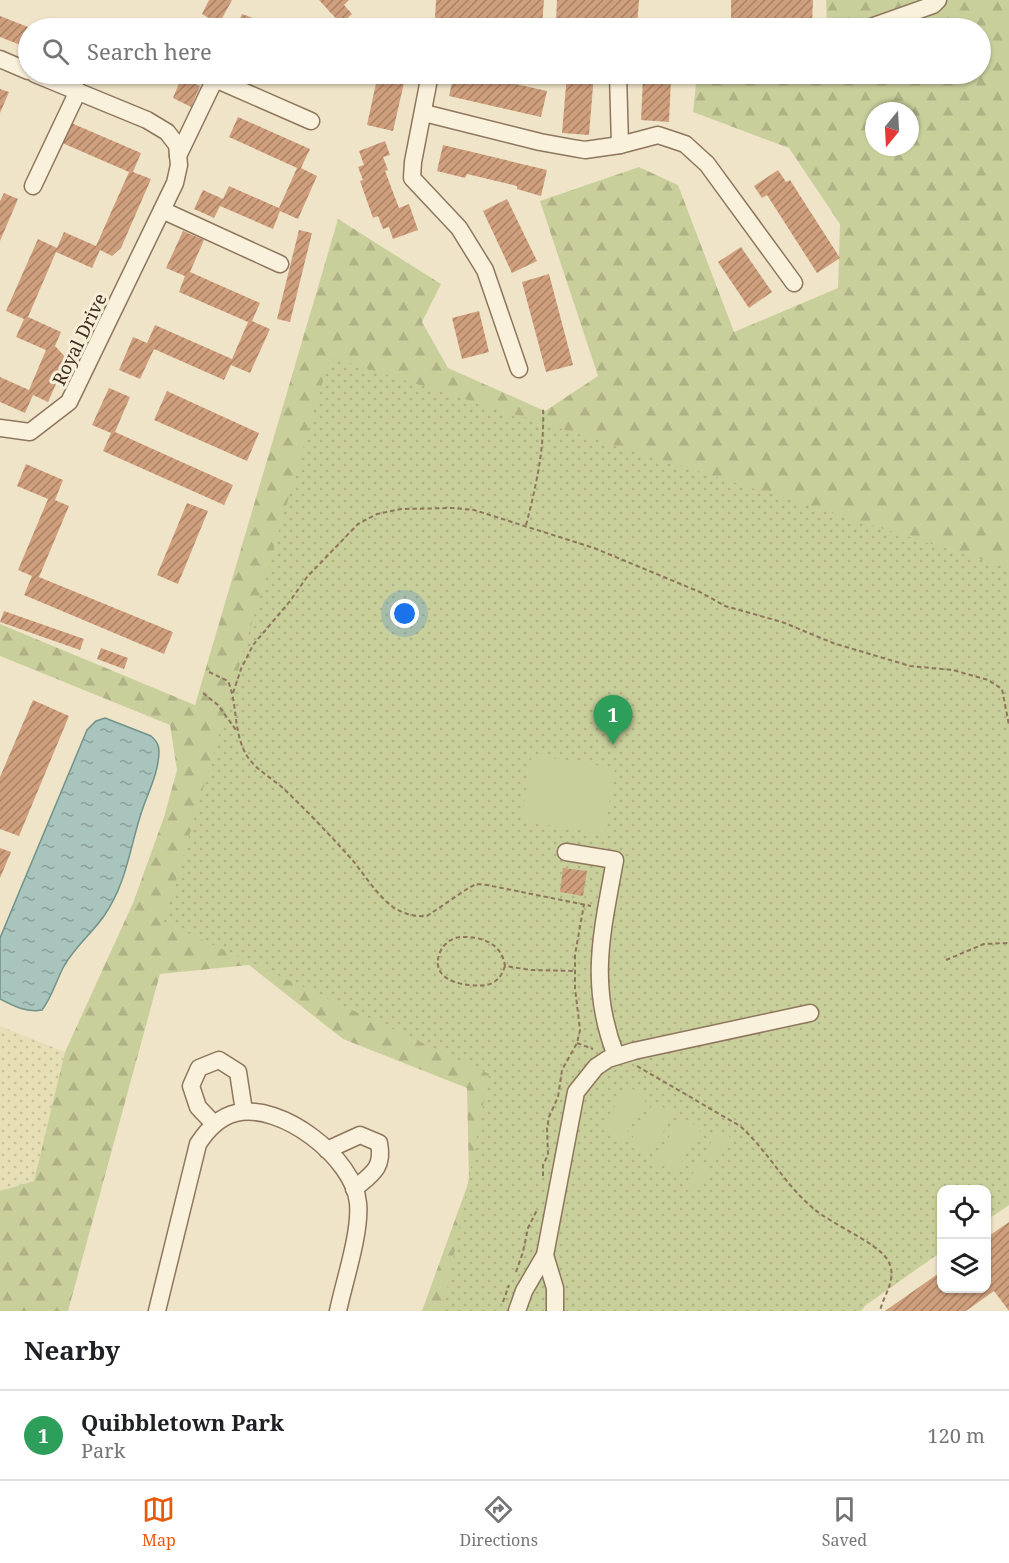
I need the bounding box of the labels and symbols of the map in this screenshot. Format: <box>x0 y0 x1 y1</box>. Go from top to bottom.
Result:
north arrow <box>865 102 919 156</box>
street label: Royal Drive <box>46 289 112 389</box>
your location <box>390 599 419 628</box>
pin: 1 <box>594 696 632 745</box>

